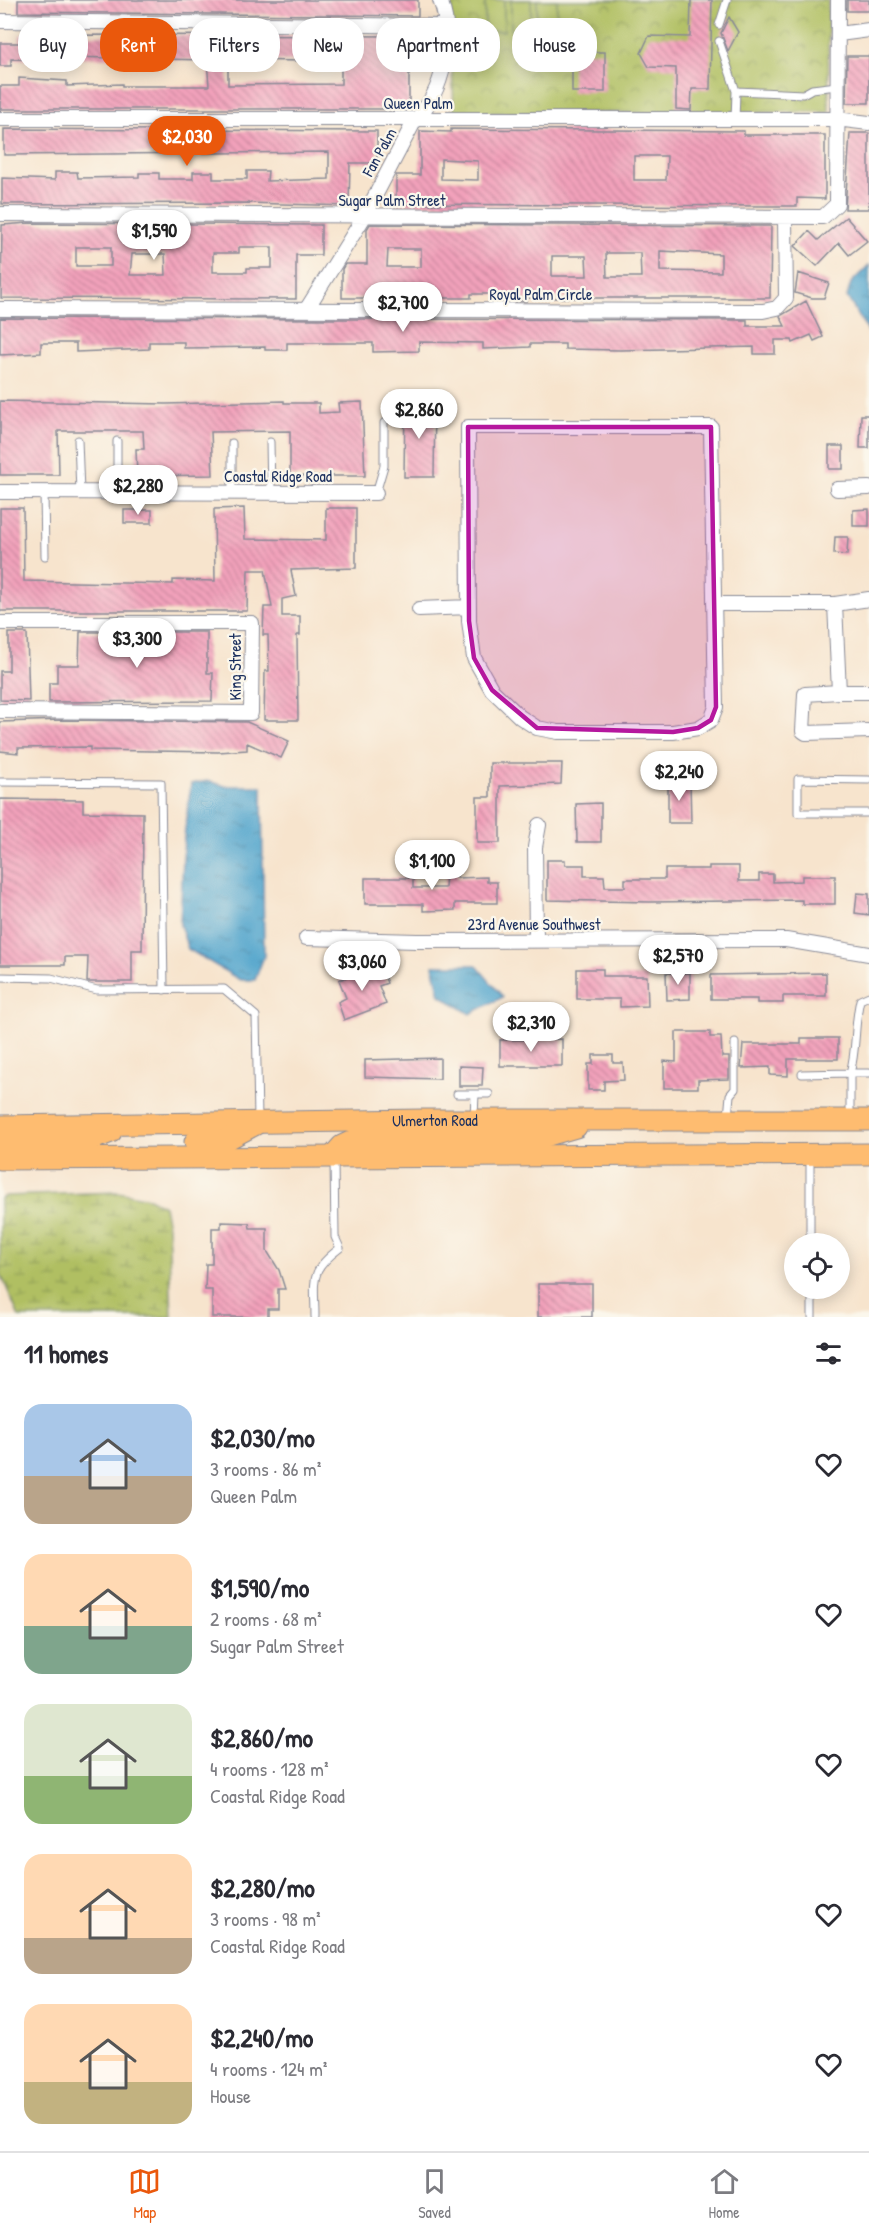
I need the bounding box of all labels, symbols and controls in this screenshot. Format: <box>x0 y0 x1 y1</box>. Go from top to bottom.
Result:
chip: Buy <box>18 18 88 72</box>
chip: Rent <box>100 18 177 72</box>
chip: Filters <box>189 18 280 72</box>
chip: New <box>292 18 364 72</box>
chip: Apartment <box>376 18 500 72</box>
chip: House <box>512 18 597 72</box>
street label: Queen Palm <box>383 92 453 114</box>
pin: $2,030 <box>138 116 236 167</box>
text: $2,030 <box>162 122 212 149</box>
street label: Fan Palm <box>356 124 401 181</box>
street label: Sugar Palm Street <box>338 189 446 211</box>
pin: $1,590 <box>105 210 203 261</box>
text: $1,590 <box>131 216 177 243</box>
pin: $2,700 <box>354 282 452 333</box>
street label: Royal Palm Circle <box>490 283 593 305</box>
text: $2,700 <box>377 288 429 315</box>
pin: $2,860 <box>370 389 468 440</box>
text: $2,860 <box>394 395 444 422</box>
pin: $2,280 <box>89 465 187 516</box>
street label: Coastal Ridge Road <box>224 465 332 487</box>
text: $2,280 <box>113 471 163 498</box>
pin: $3,300 <box>88 618 186 669</box>
text: $3,300 <box>112 624 162 651</box>
street label: King Street <box>224 633 246 701</box>
pin: $2,240 <box>630 751 728 802</box>
text: $2,240 <box>654 757 704 784</box>
pin: $1,100 <box>383 840 481 891</box>
text: $1,100 <box>409 846 455 873</box>
street label: 23rd Avenue Southwest <box>468 913 601 935</box>
pin: $2,570 <box>629 935 727 986</box>
pin: $3,060 <box>313 941 411 992</box>
text: $2,570 <box>653 941 703 968</box>
text: $3,060 <box>337 947 387 974</box>
pin: $2,310 <box>482 1002 580 1053</box>
text: $2,310 <box>507 1008 555 1035</box>
street label: Ulmerton Road <box>392 1109 478 1131</box>
map controls <box>784 1233 850 1299</box>
button: locate <box>784 1233 850 1299</box>
text: 11 homes <box>24 1336 108 1371</box>
icon: filters <box>812 1337 845 1370</box>
text: $2,030/mo <box>210 1420 315 1455</box>
icon: home <box>72 1428 144 1500</box>
icon: heart <box>812 1448 845 1481</box>
text: 3 rooms · 86 m² <box>210 1455 321 1482</box>
text: Queen Palm <box>210 1482 297 1509</box>
text: $1,590/mo <box>210 1570 309 1605</box>
icon: home <box>72 1578 144 1650</box>
icon: heart <box>812 1598 845 1631</box>
text: 2 rooms · 68 m² <box>210 1605 322 1632</box>
text: Sugar Palm Street <box>210 1632 344 1659</box>
text: $2,860/mo <box>210 1720 313 1755</box>
icon: home <box>72 1728 144 1800</box>
icon: heart <box>812 1748 845 1781</box>
text: 4 rooms · 128 m² <box>210 1755 329 1782</box>
text: Coastal Ridge Road <box>210 1782 345 1809</box>
text: $2,280/mo <box>210 1870 315 1905</box>
icon: home <box>72 1878 144 1950</box>
icon: heart <box>812 1898 845 1931</box>
text: 3 rooms · 98 m² <box>210 1905 321 1932</box>
text: Coastal Ridge Road <box>210 1932 345 1959</box>
text: $2,240/mo <box>210 2020 313 2055</box>
icon: home <box>72 2028 144 2100</box>
icon: heart <box>812 2048 845 2081</box>
text: 4 rooms · 124 m² <box>210 2055 327 2082</box>
text: House <box>210 2082 251 2109</box>
tab: Map <box>128 2165 161 2223</box>
tab: Saved <box>418 2165 451 2223</box>
tab: Home <box>708 2165 741 2223</box>

